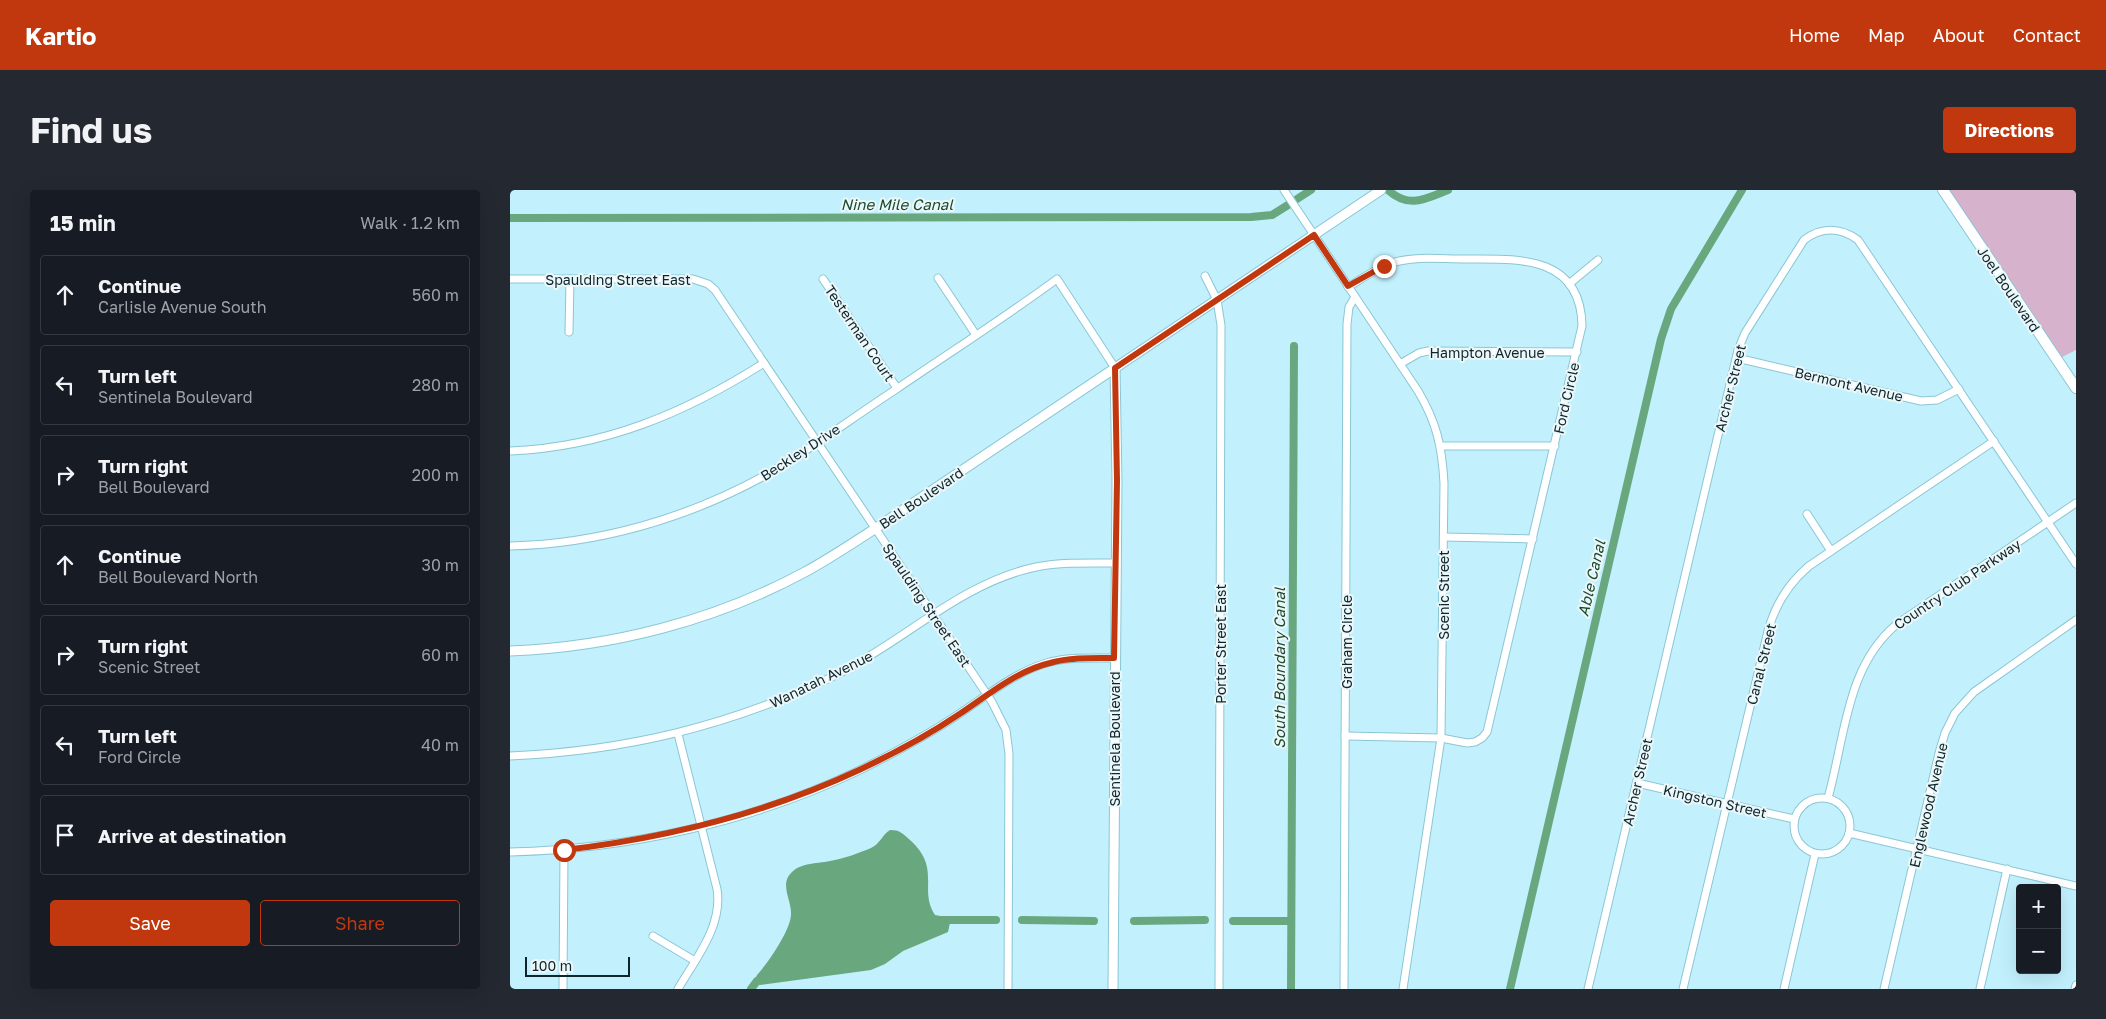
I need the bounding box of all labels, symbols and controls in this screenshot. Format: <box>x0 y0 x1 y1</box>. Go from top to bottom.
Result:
text: Kartio <box>25 21 97 50</box>
text: Home <box>1789 24 1840 46</box>
text: Map <box>1868 24 1905 46</box>
text: About <box>1933 24 1985 46</box>
text: Contact <box>2013 24 2081 46</box>
button: Directions <box>1943 107 2076 153</box>
text: Find us <box>30 109 152 151</box>
water label: Nine Mile Canal <box>841 195 954 213</box>
text: 15 min <box>50 210 116 236</box>
text: Walk · 1.2 km <box>360 213 460 233</box>
street label: Joel Boulevard <box>1974 243 2044 335</box>
route end <box>1373 255 1396 278</box>
street label: Spaulding Street East <box>545 271 691 288</box>
text: Continue <box>98 274 181 297</box>
icon: ahead <box>51 281 79 309</box>
street label: Testerman Court <box>822 282 898 384</box>
text: 560 m <box>412 285 459 305</box>
text: Carlisle Avenue South <box>98 297 267 317</box>
street label: Archer Street <box>1711 343 1749 433</box>
street label: Hampton Avenue <box>1429 344 1545 361</box>
street label: Ford Circle <box>1550 361 1582 435</box>
street label: Bermont Avenue <box>1793 363 1905 405</box>
text: Turn left <box>98 364 177 387</box>
icon: left <box>51 371 79 399</box>
text: 280 m <box>412 375 459 395</box>
text: Sentinela Boulevard <box>98 387 253 407</box>
street label: Beckley Drive <box>757 420 843 484</box>
text: Turn right <box>98 454 188 477</box>
icon: right <box>51 461 79 489</box>
street label: Bell Boulevard <box>876 464 966 532</box>
text: 200 m <box>412 465 459 485</box>
text: Bell Boulevard <box>98 477 210 497</box>
street label: Country Club Parkway <box>1890 535 2024 633</box>
water label: Able Canal <box>1574 537 1609 618</box>
street label: Spaulding Street East <box>879 540 975 670</box>
text: Continue <box>98 544 181 567</box>
street label: Scenic Street <box>1435 550 1452 640</box>
icon: ahead <box>51 551 79 579</box>
text: 30 m <box>422 555 459 575</box>
text: Bell Boulevard North <box>98 567 258 587</box>
street label: Porter Street East <box>1212 584 1229 704</box>
water label: South Boundary Canal <box>1270 586 1289 749</box>
street label: Graham Circle <box>1338 595 1355 689</box>
street label: Canal Street <box>1743 621 1779 707</box>
text: Turn right <box>98 634 188 657</box>
icon: right <box>51 641 79 669</box>
text: 60 m <box>421 645 459 665</box>
street label: Wanatah Avenue <box>767 647 875 711</box>
text: Scenic Street <box>98 657 200 677</box>
street label: Sentinela Boulevard <box>1106 671 1123 807</box>
text: Turn left <box>98 724 177 747</box>
icon: left <box>51 731 79 759</box>
text: 40 m <box>421 735 459 755</box>
street label: Archer Street <box>1619 737 1655 827</box>
street label: Englewood Avenue <box>1905 741 1951 869</box>
text: Ford Circle <box>98 747 181 767</box>
street label: Kingston Street <box>1662 781 1768 821</box>
icon: arrive <box>51 821 79 849</box>
text: Arrive at destination <box>98 824 286 847</box>
route start <box>553 839 576 862</box>
map controls <box>2016 884 2061 974</box>
button: + <box>2016 884 2061 929</box>
button: Save <box>50 900 250 946</box>
button: Share <box>260 900 460 946</box>
button: − <box>2016 929 2061 974</box>
scale bar <box>525 954 630 977</box>
text: 100 m <box>532 957 572 974</box>

